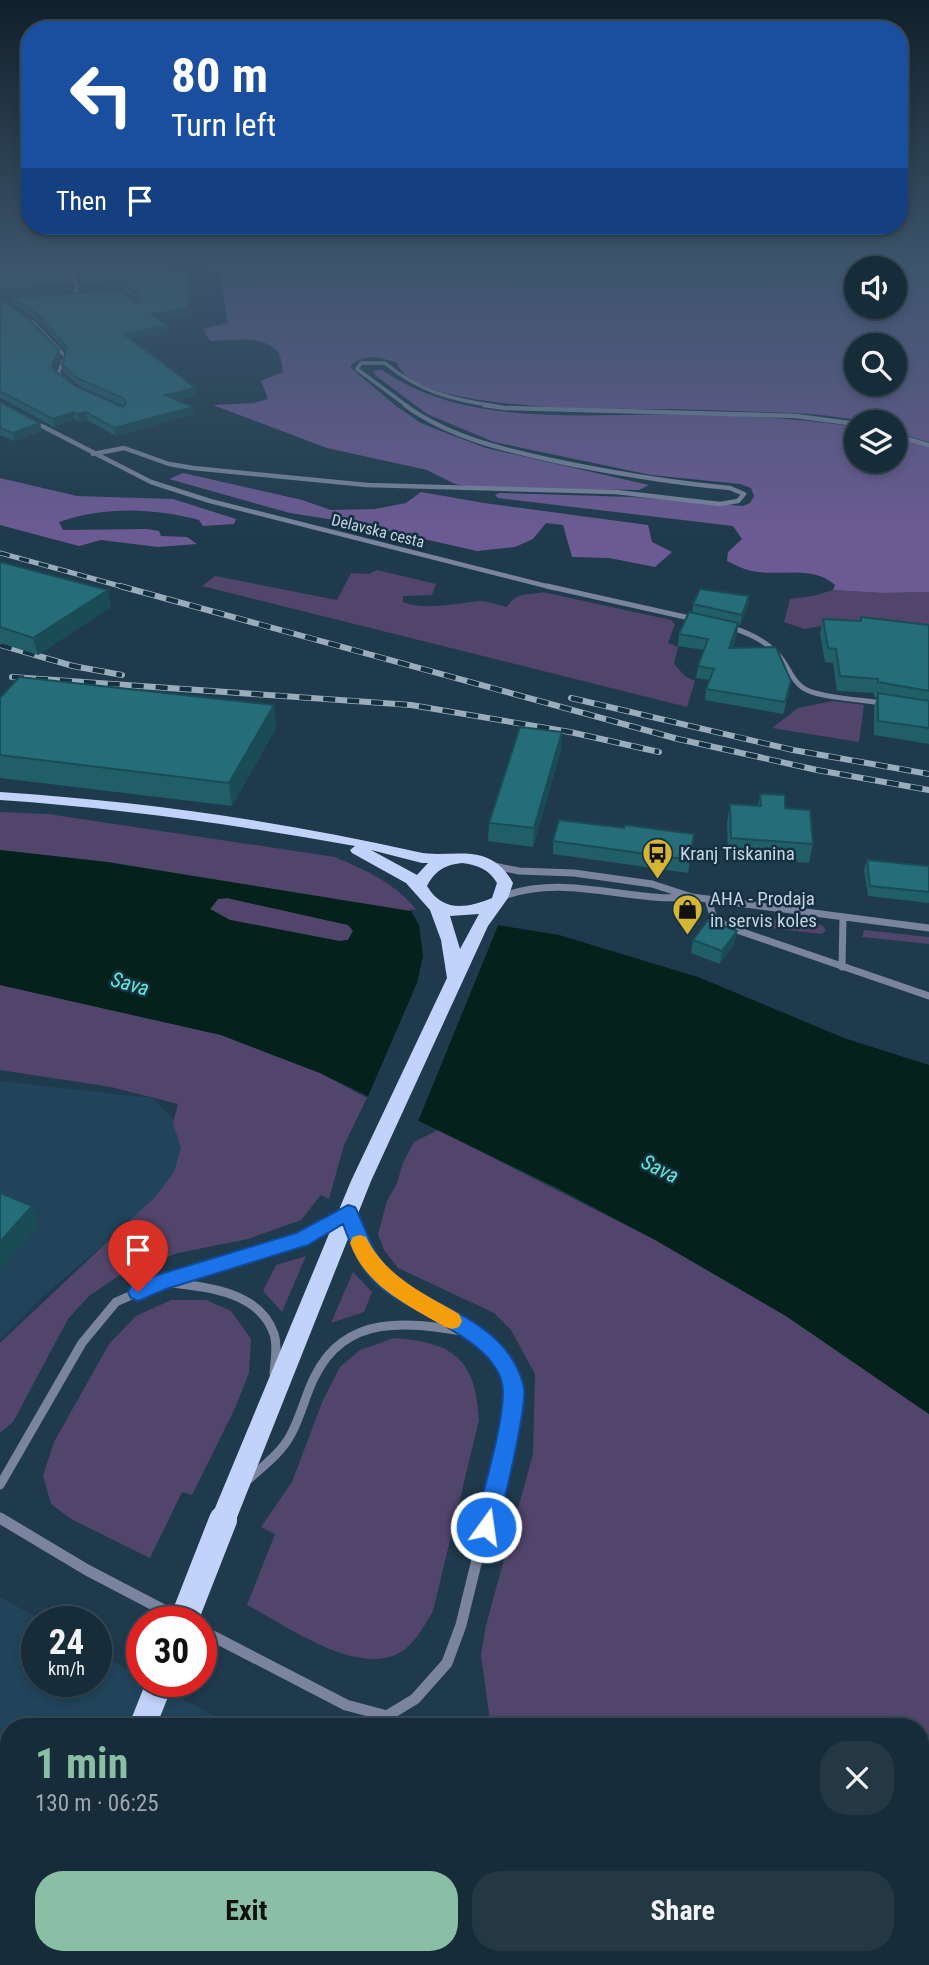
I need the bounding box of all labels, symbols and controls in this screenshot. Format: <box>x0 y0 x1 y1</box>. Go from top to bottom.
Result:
text: 80 m <box>171 47 268 104</box>
icon: left <box>56 49 147 140</box>
text: Turn left <box>171 106 276 144</box>
icon: arrive <box>121 182 159 220</box>
text: Then <box>56 186 107 216</box>
map controls <box>844 256 907 473</box>
button: sound <box>844 256 907 319</box>
button: search <box>844 333 907 396</box>
button: layers <box>844 410 907 473</box>
street label: Delavska cesta <box>330 510 426 552</box>
bus stop icon: Kranj Tiskanina <box>640 836 674 880</box>
place label: Kranj Tiskanina <box>680 842 795 865</box>
place label: AHA - Prodaja in servis koles <box>710 887 817 932</box>
shop icon: AHA - Prodaja in servis koles <box>670 892 704 936</box>
water label: Sava <box>108 967 152 1001</box>
water label: Sava <box>637 1150 683 1188</box>
pin <box>108 1220 168 1292</box>
icon: arrive <box>119 1231 157 1269</box>
position arrow <box>449 1490 523 1564</box>
speed limit sign: 30 <box>126 1606 217 1697</box>
text: 24 <box>49 1622 84 1663</box>
text: km/h <box>48 1658 85 1679</box>
text: 1 min <box>35 1739 128 1788</box>
button: close <box>820 1741 894 1815</box>
text: 130 m · 06:25 <box>35 1790 159 1817</box>
button: Exit <box>35 1871 458 1951</box>
button: Share <box>472 1871 894 1951</box>

